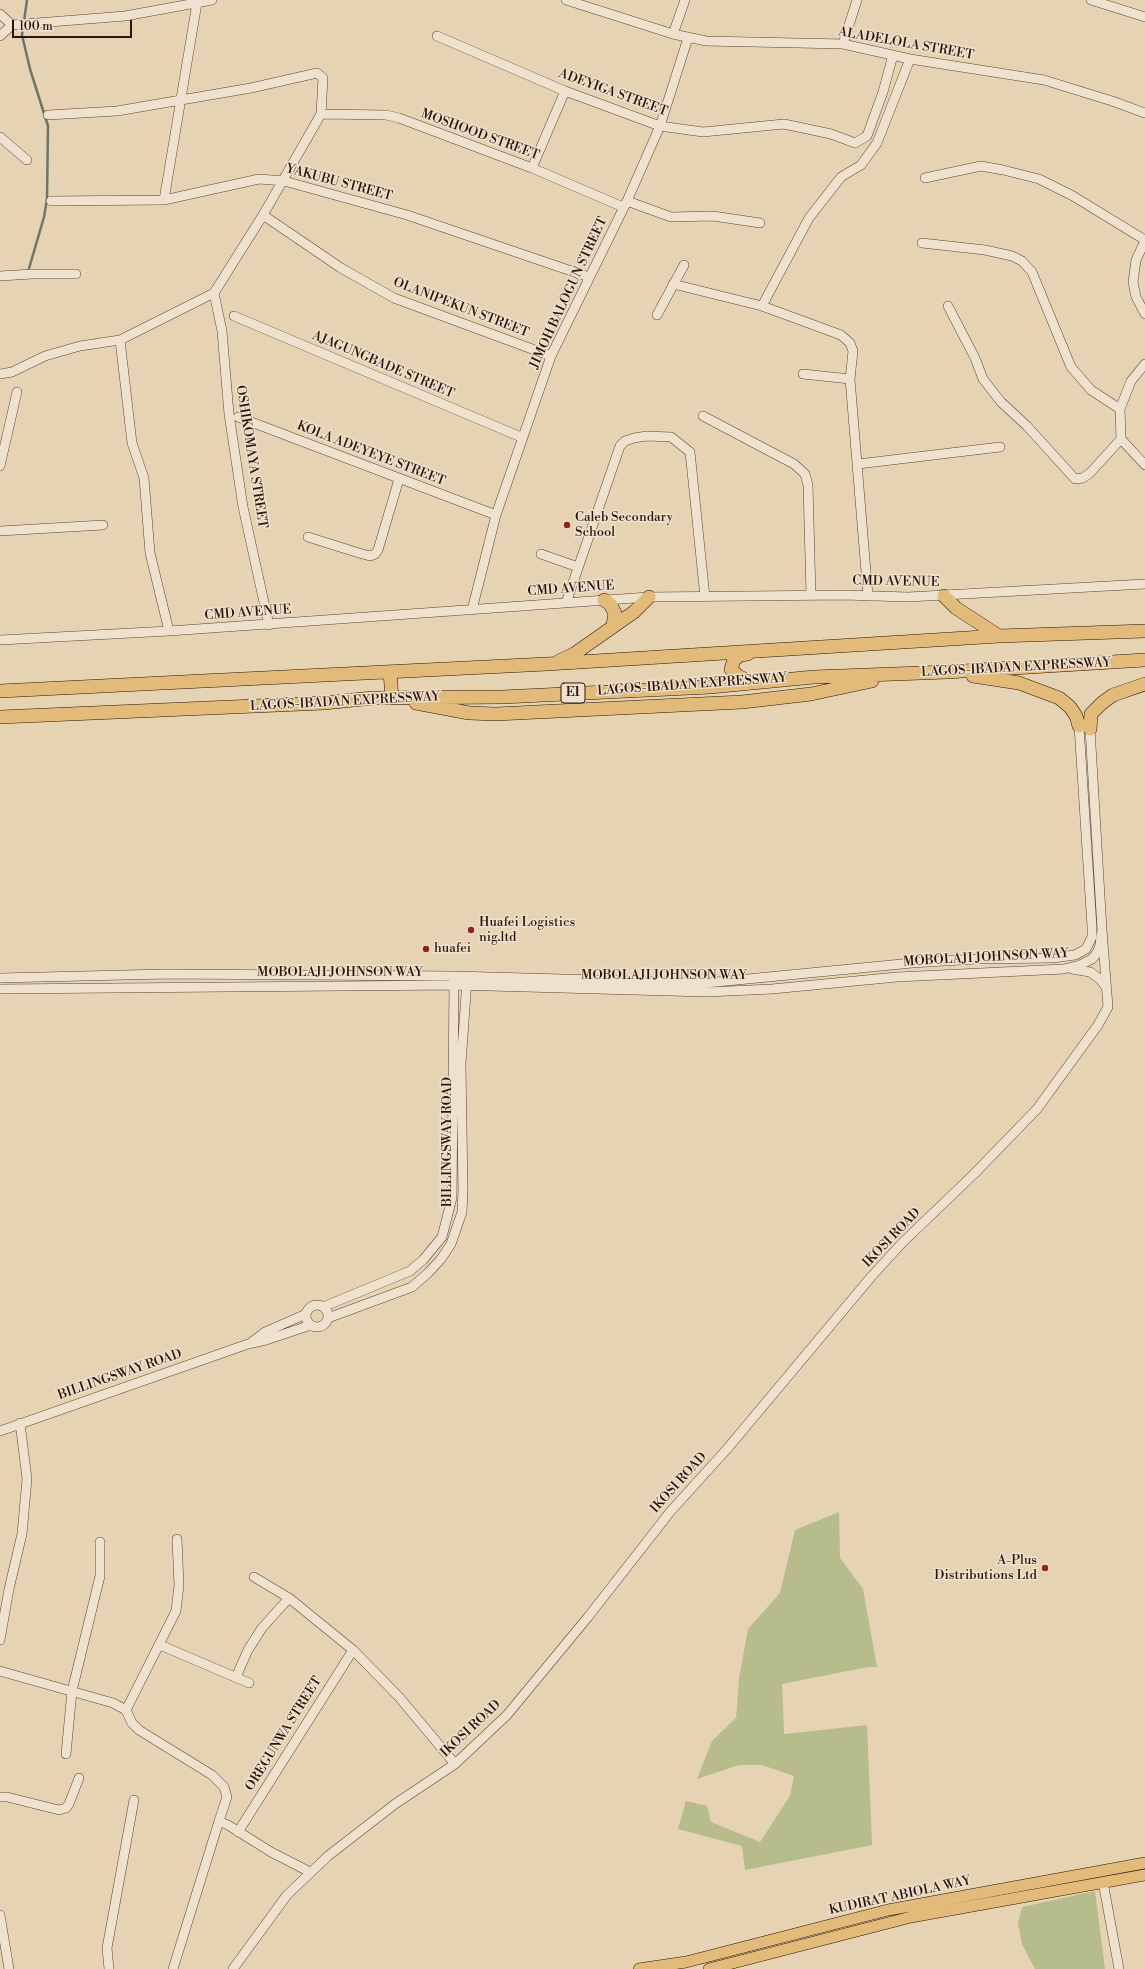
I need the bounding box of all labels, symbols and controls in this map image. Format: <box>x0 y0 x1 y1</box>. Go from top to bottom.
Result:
scale bar <box>14 12 134 38</box>
text: 100 m <box>19 19 53 34</box>
street label: ALADELOLA STREET <box>837 24 975 64</box>
street label: ADEYIGA STREET <box>557 66 669 120</box>
street label: MOSHOOD STREET <box>419 106 541 164</box>
street label: YAKUBU STREET <box>284 161 394 205</box>
street label: JIMOH BALOGUN STREET <box>527 214 611 372</box>
street label: OLANIPEKUN STREET <box>391 275 531 341</box>
street label: AJAGUNGBADE STREET <box>310 328 456 402</box>
street label: OSHIKOMAYA STREET <box>232 384 270 530</box>
street label: KOLA ADEYEYE STREET <box>294 418 448 490</box>
place label: Caleb Secondary School <box>575 510 673 541</box>
marker: Caleb Secondary School <box>562 520 572 530</box>
street label: CMD AVENUE <box>852 573 940 591</box>
street label: CMD AVENUE <box>527 578 615 600</box>
street label: CMD AVENUE <box>204 602 292 624</box>
street label: LAGOS-IBADAN EXPRESSWAY <box>921 655 1111 681</box>
street label: LAGOS-IBADAN EXPRESSWAY <box>597 671 787 699</box>
road number: E1 <box>561 683 585 703</box>
street label: LAGOS-IBADAN EXPRESSWAY <box>250 689 440 715</box>
place label: Huafei Logistics nig.ltd <box>479 915 575 946</box>
marker: Huafei Logistics nig.ltd <box>466 925 476 935</box>
place label: huafei <box>434 941 471 957</box>
marker: huafei <box>421 944 431 954</box>
street label: MOBOLAJI JOHNSON WAY <box>903 946 1069 970</box>
street label: MOBOLAJI JOHNSON WAY <box>257 965 423 981</box>
street label: MOBOLAJI JOHNSON WAY <box>581 968 747 984</box>
street label: BILLINGSWAY ROAD <box>440 1077 456 1207</box>
street label: IKOSI ROAD <box>860 1205 924 1271</box>
street label: BILLINGSWAY ROAD <box>56 1346 184 1404</box>
street label: IKOSI ROAD <box>648 1449 710 1517</box>
place label: A-Plus Distributions Ltd <box>934 1553 1037 1584</box>
marker: A-Plus Distributions Ltd <box>1040 1563 1050 1573</box>
street label: OREGUNWA STREET <box>243 1674 325 1794</box>
street label: IKOSI ROAD <box>438 1697 504 1761</box>
street label: KUDIRAT ABIOLA WAY <box>828 1873 972 1919</box>

